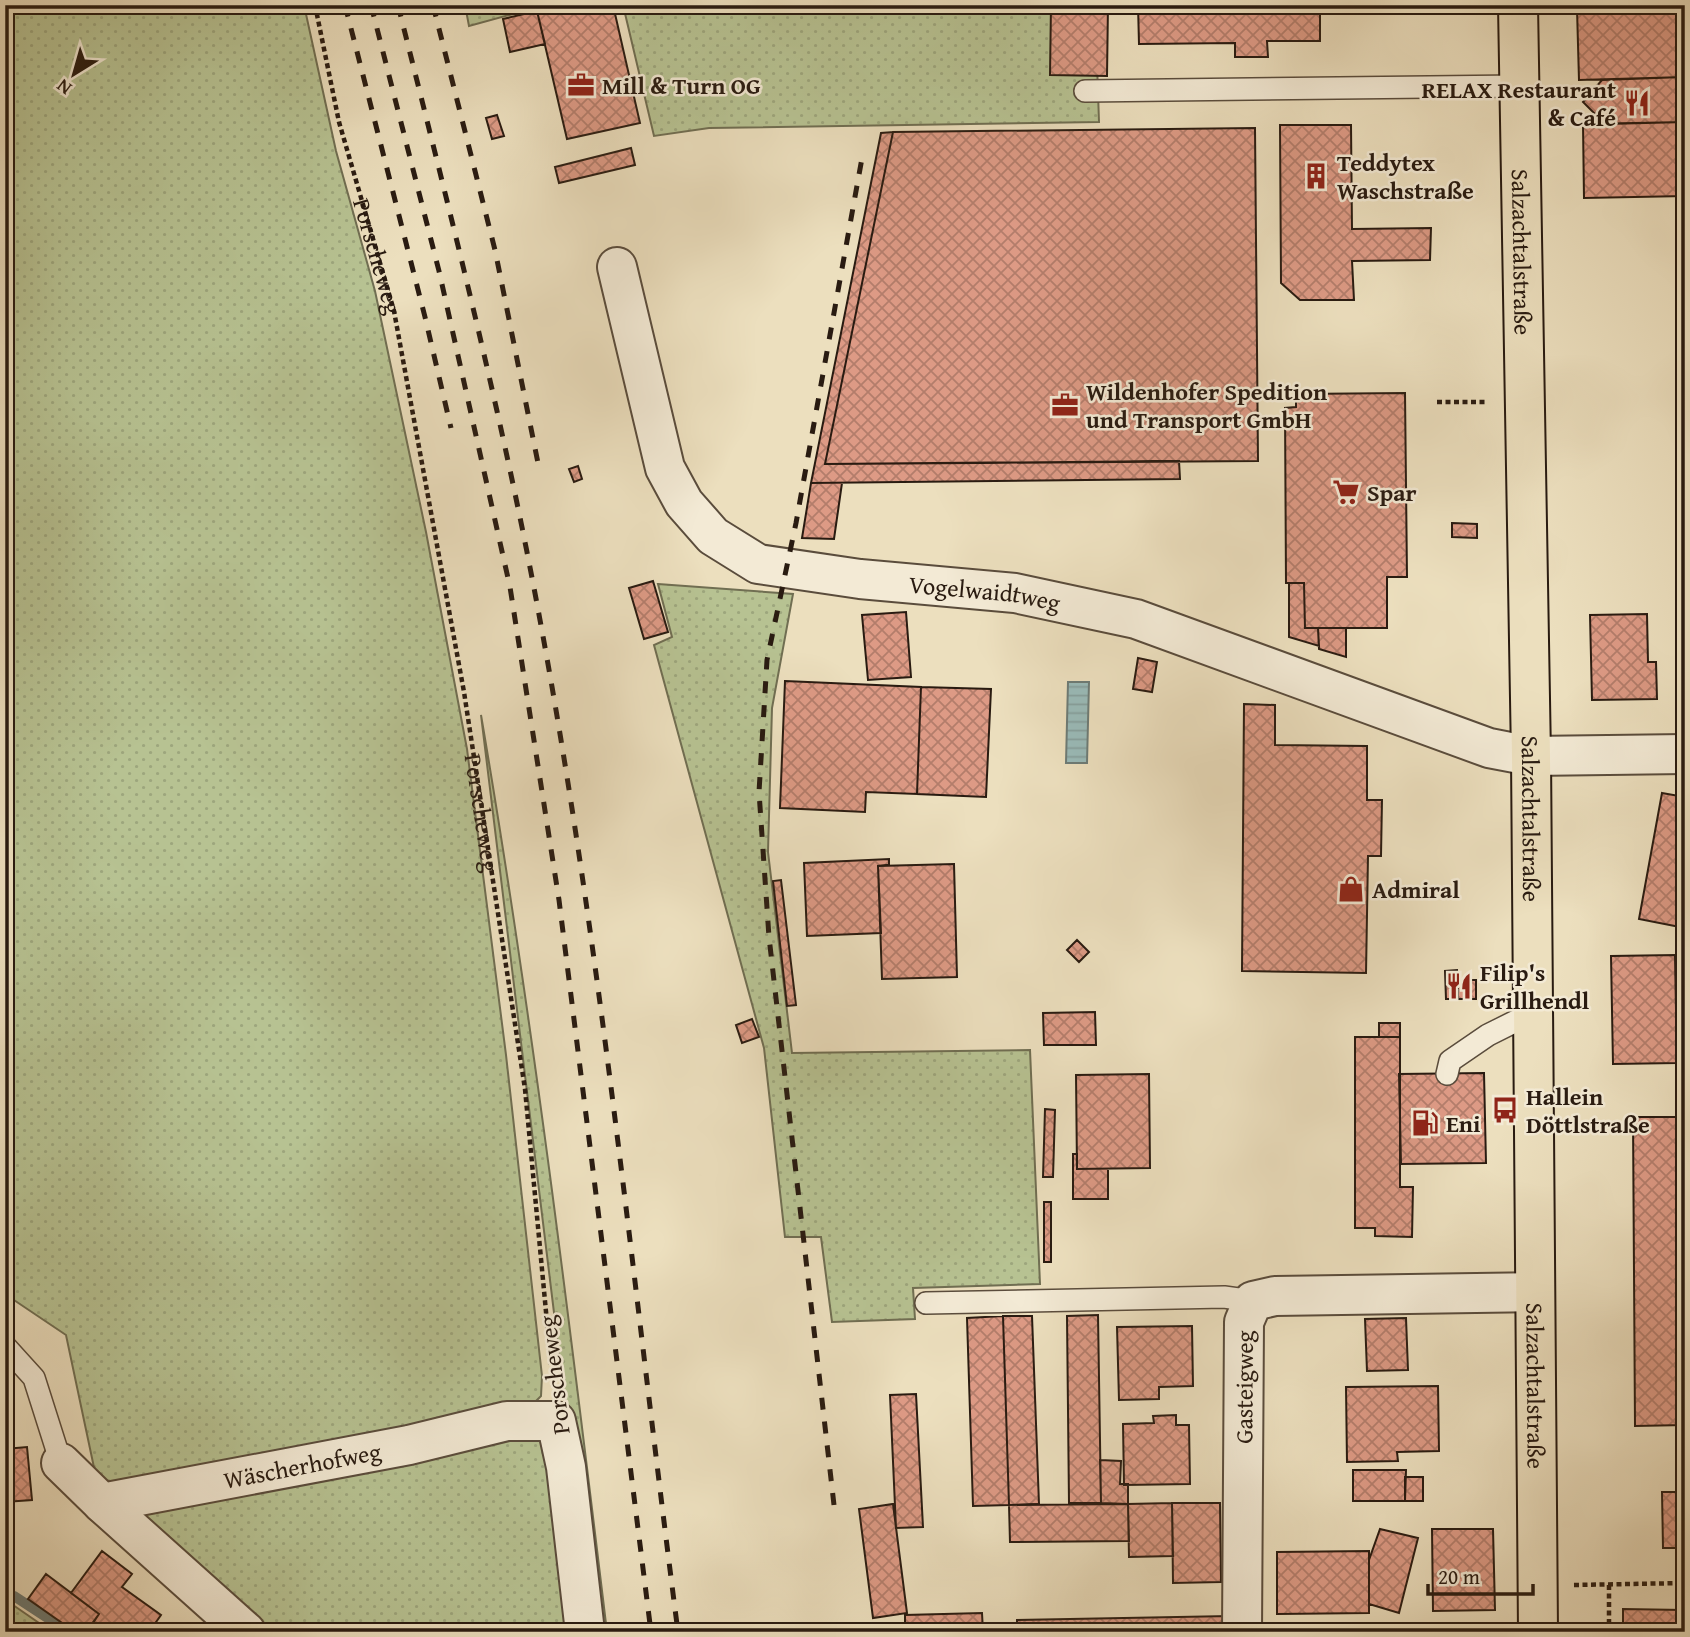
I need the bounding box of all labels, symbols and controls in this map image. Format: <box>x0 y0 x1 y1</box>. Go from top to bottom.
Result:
north arrow <box>38 38 108 108</box>
place label: Mill & Turn OG <box>602 68 761 103</box>
office icon: Mill & Turn OG <box>566 70 596 100</box>
text: N <box>50 72 77 103</box>
place label: RELAX Restaurant & Café <box>1421 72 1616 135</box>
restaurant icon: RELAX Restaurant & Café <box>1622 88 1652 118</box>
place label: Teddytex Waschstraße <box>1337 145 1474 208</box>
building icon: Teddytex Waschstraße <box>1301 161 1331 191</box>
street label: Salzachtalstraße <box>1503 168 1541 335</box>
street label: Porscheweg <box>345 194 411 318</box>
place label: Wildenhofer Spedition und Transport GmbH <box>1086 374 1327 437</box>
office icon: Wildenhofer Spedition und Transport GmbH <box>1050 390 1080 420</box>
place label: Spar <box>1367 475 1417 510</box>
supermarket icon: Spar <box>1331 477 1361 507</box>
street label: Vogelwaidtweg <box>908 566 1064 620</box>
street label: Salzachtalstraße <box>1513 735 1550 902</box>
street label: Porscheweg <box>456 751 509 875</box>
place label: Admiral <box>1372 872 1460 907</box>
shop icon: Admiral <box>1336 874 1366 904</box>
place label: Filip's Grillhendl <box>1480 955 1590 1018</box>
restaurant icon: Filip's Grillhendl <box>1444 971 1474 1001</box>
place label: Hallein Döttlstraße <box>1526 1079 1650 1142</box>
bus stop icon: Hallein Döttlstraße <box>1490 1095 1520 1125</box>
place label: Eni <box>1446 1106 1480 1141</box>
fuel station icon: Eni <box>1410 1108 1440 1138</box>
street label: Salzachtalstraße <box>1518 1303 1554 1469</box>
street label: Porscheweg <box>529 1314 579 1436</box>
street label: Gasteigweg <box>1226 1330 1261 1444</box>
street label: Wäscherhofweg <box>221 1433 384 1497</box>
scale bar <box>1428 1553 1532 1597</box>
text: 20 m <box>1438 1561 1480 1592</box>

